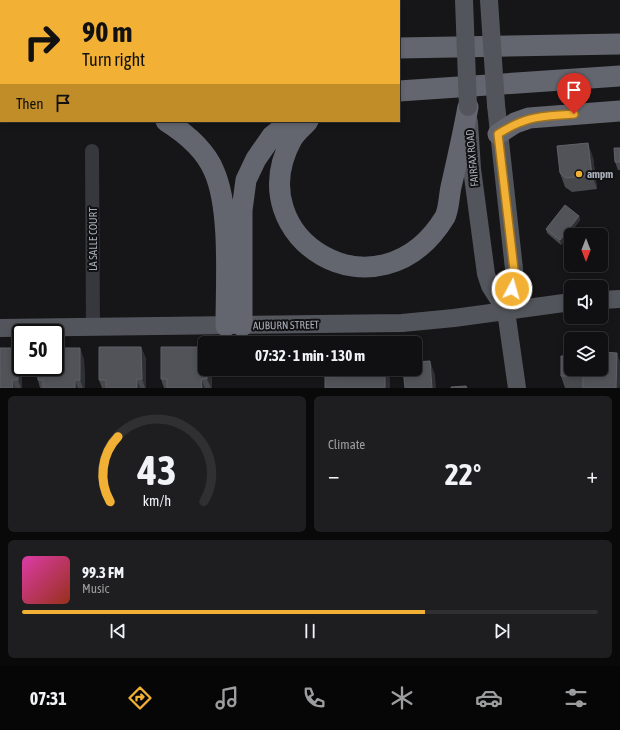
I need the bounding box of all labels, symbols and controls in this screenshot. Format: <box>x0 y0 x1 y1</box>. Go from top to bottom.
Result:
icon: right <box>16 16 68 68</box>
text: 90 m <box>82 16 132 48</box>
text: Turn right <box>82 49 145 70</box>
pin <box>557 73 591 114</box>
icon: arrive <box>563 79 585 101</box>
icon: arrive <box>52 92 74 114</box>
text: Then <box>16 95 44 112</box>
street label: FAIRFAX ROAD <box>464 129 480 187</box>
place label: ampm <box>587 168 613 180</box>
marker: ampm <box>574 169 584 179</box>
street label: LA SALLE COURT <box>87 207 99 271</box>
north arrow <box>564 228 608 272</box>
map controls <box>564 228 608 376</box>
position arrow <box>491 268 533 310</box>
button: sound <box>564 280 608 324</box>
street label: AUBURN STREET <box>253 318 319 332</box>
speed limit sign: 50 <box>12 324 64 376</box>
button: layers <box>564 332 608 376</box>
text: 07:32 · 1 min · 130 m <box>255 347 365 364</box>
text: Climate <box>328 437 365 452</box>
text: 43 <box>136 446 177 494</box>
text: 22° <box>445 457 481 491</box>
text: − <box>328 462 339 488</box>
text: + <box>587 462 598 488</box>
text: km/h <box>143 493 171 509</box>
text: 99.3 FM <box>82 564 124 581</box>
text: Music <box>82 581 109 596</box>
icon: previous <box>107 620 129 642</box>
icon: pause <box>299 620 321 642</box>
icon: next <box>491 620 513 642</box>
icon: directions <box>126 684 154 712</box>
icon: music <box>213 684 241 712</box>
icon: phone <box>300 684 328 712</box>
icon: climate <box>388 684 416 712</box>
icon: car <box>475 684 503 712</box>
icon: filters <box>562 684 590 712</box>
text: 07:31 <box>30 688 67 709</box>

